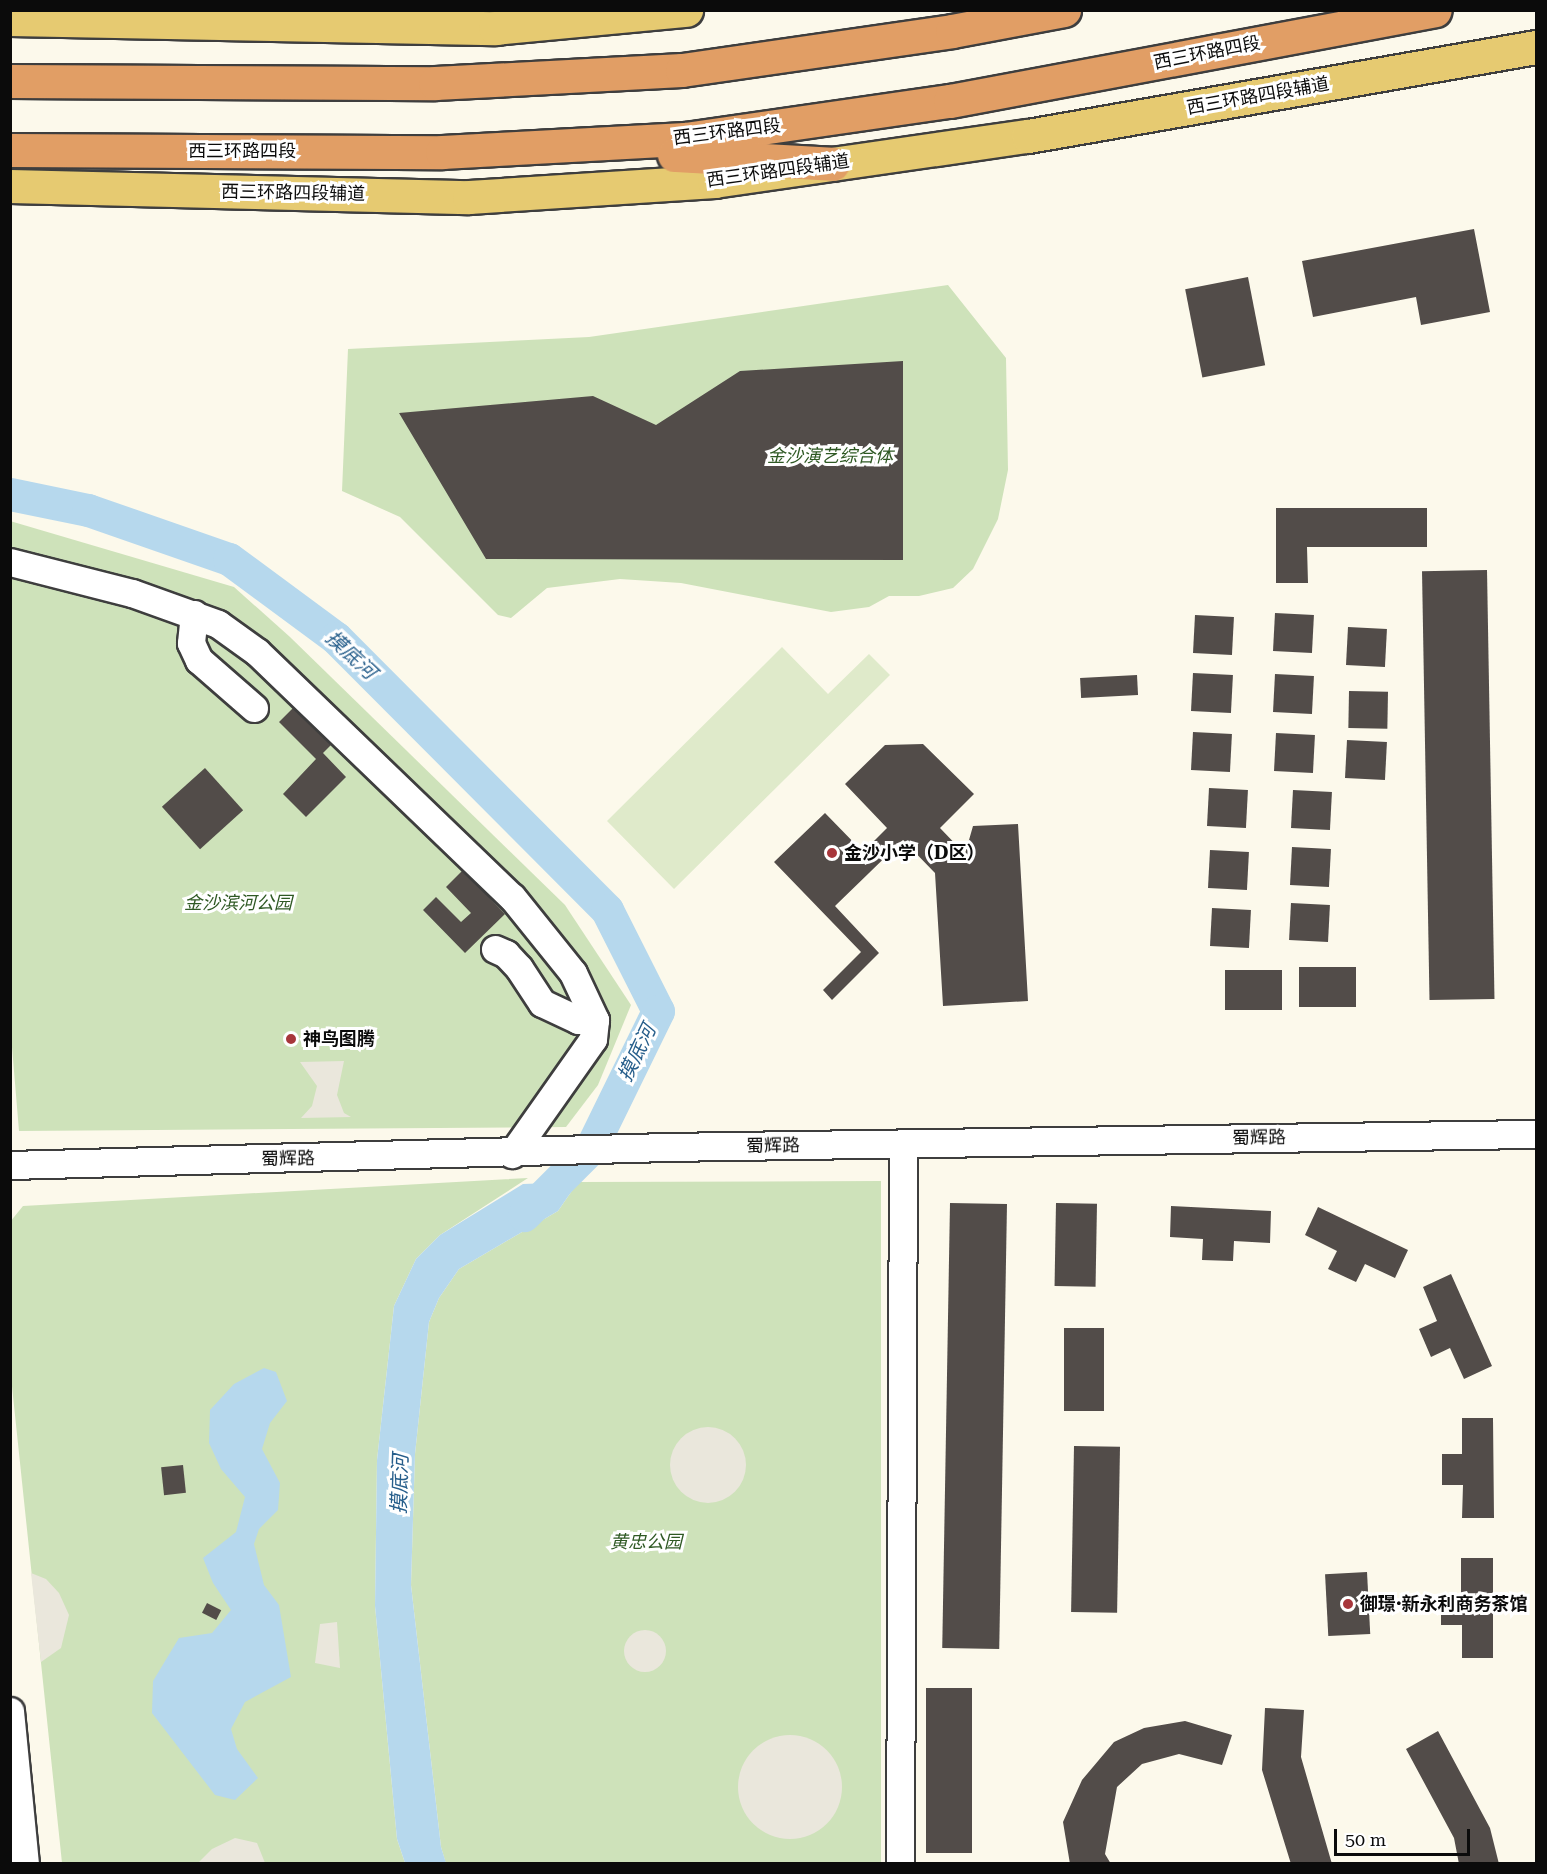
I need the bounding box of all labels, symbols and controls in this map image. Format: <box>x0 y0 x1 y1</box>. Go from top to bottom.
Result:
street label: 西三环路四段 <box>1152 32 1262 74</box>
street label: 西三环路四段辅道 <box>1185 73 1331 119</box>
street label: 西三环路四段 <box>672 115 782 149</box>
street label: 西三环路四段 <box>188 140 296 162</box>
street label: 西三环路四段辅道 <box>705 150 851 192</box>
street label: 西三环路四段辅道 <box>221 181 365 205</box>
park label: 金沙演艺综合体 <box>767 445 893 467</box>
water label: 摸底河 <box>321 626 381 684</box>
place label: 金沙小学（D区） <box>844 842 984 864</box>
marker: 金沙小学（D区） <box>825 846 839 860</box>
park label: 金沙滨河公园 <box>184 892 292 914</box>
water label: 摸底河 <box>613 1021 661 1085</box>
place label: 神鸟图腾 <box>303 1028 375 1050</box>
marker: 神鸟图腾 <box>284 1032 298 1046</box>
street label: 蜀辉路 <box>1232 1127 1286 1149</box>
street label: 蜀辉路 <box>746 1135 800 1157</box>
street label: 蜀辉路 <box>261 1148 315 1170</box>
water label: 摸底河 <box>387 1454 413 1514</box>
park label: 黄忠公园 <box>610 1531 682 1553</box>
place label: 御璟·新永利商务茶馆 <box>1360 1593 1528 1615</box>
marker: 御璟·新永利商务茶馆 <box>1341 1597 1355 1611</box>
scale bar <box>1337 1817 1474 1855</box>
text: 50 m <box>1345 1829 1386 1850</box>

